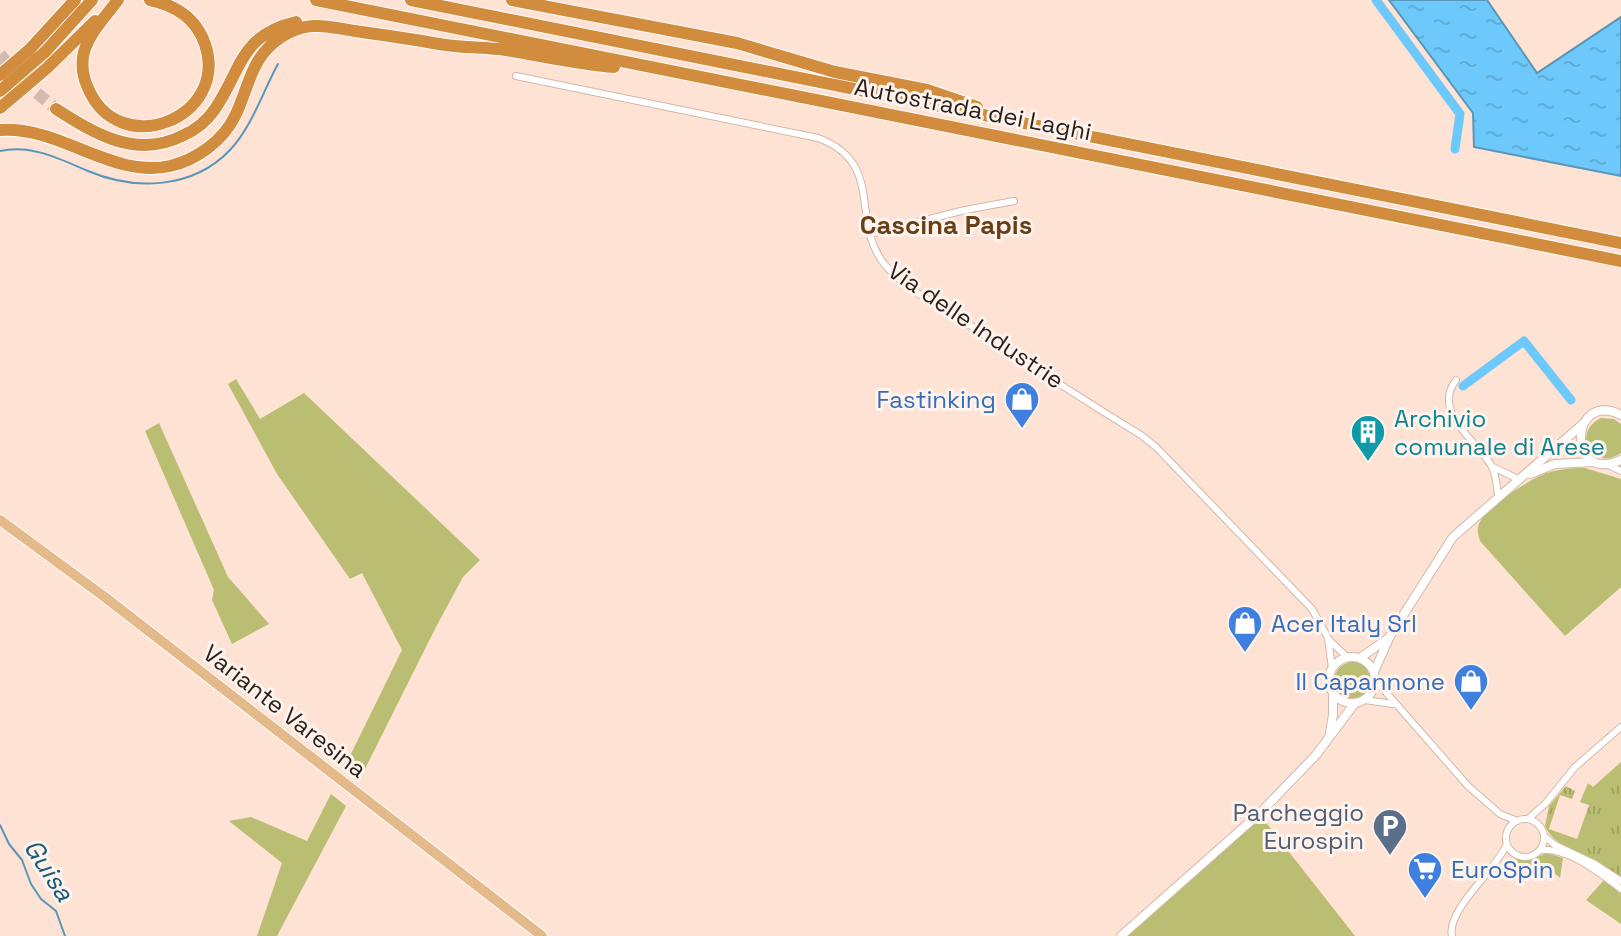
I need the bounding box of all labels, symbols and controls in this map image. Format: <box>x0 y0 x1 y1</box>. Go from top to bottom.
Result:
street label: Autostrada dei Laghi <box>852 71 1094 147</box>
district label: Cascina Papis <box>860 208 1032 242</box>
street label: Via delle Industrie <box>882 255 1070 395</box>
shop icon: Fastinking <box>1003 380 1041 430</box>
place label: Fastinking <box>877 384 996 415</box>
place label: Archivio comunale di Arese <box>1394 403 1605 462</box>
building icon: Archivio comunale di Arese <box>1349 413 1387 463</box>
shop icon: Acer Italy Srl <box>1226 604 1264 654</box>
place label: Acer Italy Srl <box>1271 608 1417 639</box>
street label: Variante Varesina <box>197 637 373 785</box>
shop icon: Il Capannone <box>1452 662 1490 712</box>
place label: Il Capannone <box>1295 666 1445 697</box>
place label: Parcheggio Eurospin <box>1233 797 1364 856</box>
parking icon: Parcheggio Eurospin <box>1371 807 1409 857</box>
water label: Guisa <box>16 832 82 909</box>
supermarket icon: EuroSpin <box>1406 850 1444 900</box>
place label: EuroSpin <box>1451 854 1553 885</box>

